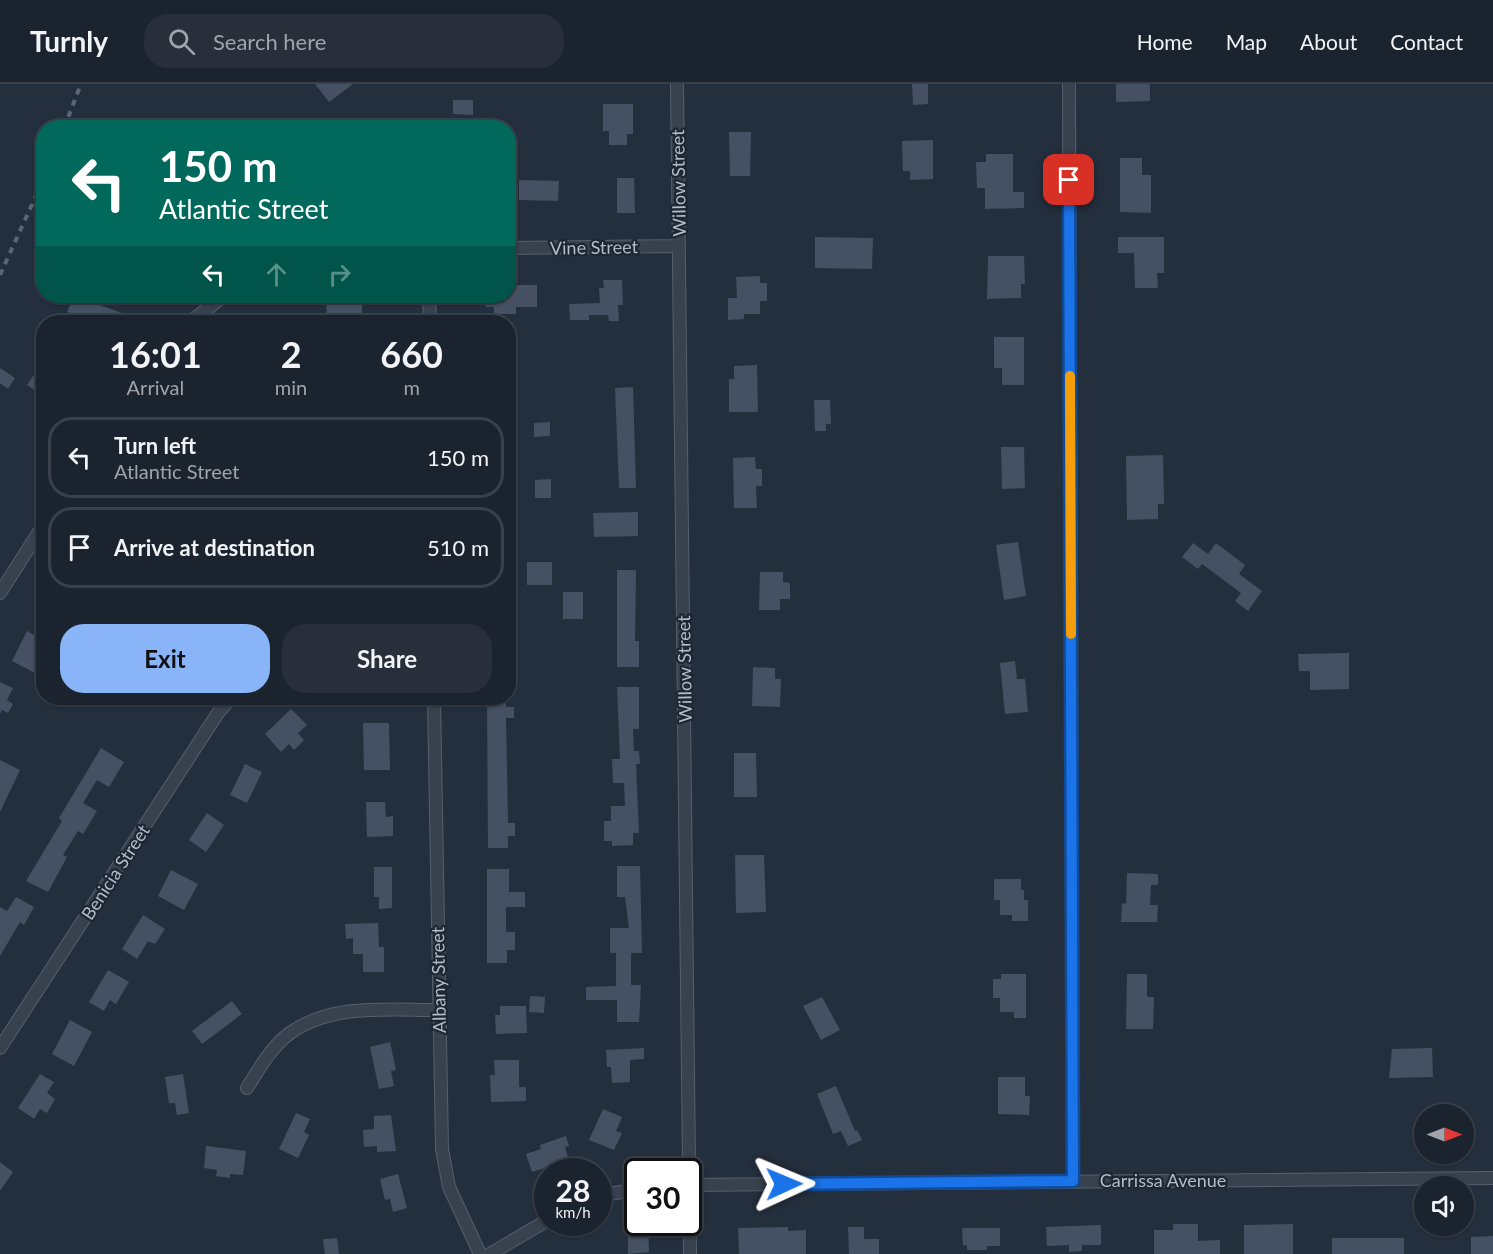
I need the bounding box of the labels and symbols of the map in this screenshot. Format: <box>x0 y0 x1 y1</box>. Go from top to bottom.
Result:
street label: Willow Street <box>666 129 690 237</box>
pin <box>1043 154 1094 205</box>
street label: Vine Street <box>550 235 639 259</box>
street label: Willow Street <box>672 615 696 723</box>
street label: Benicia Street <box>76 820 154 924</box>
street label: Albany Street <box>426 926 450 1033</box>
north arrow <box>1414 1104 1474 1164</box>
position arrow <box>752 1152 816 1216</box>
speed limit sign: 30 <box>624 1158 702 1236</box>
street label: Carrissa Avenue <box>1100 1169 1226 1191</box>

